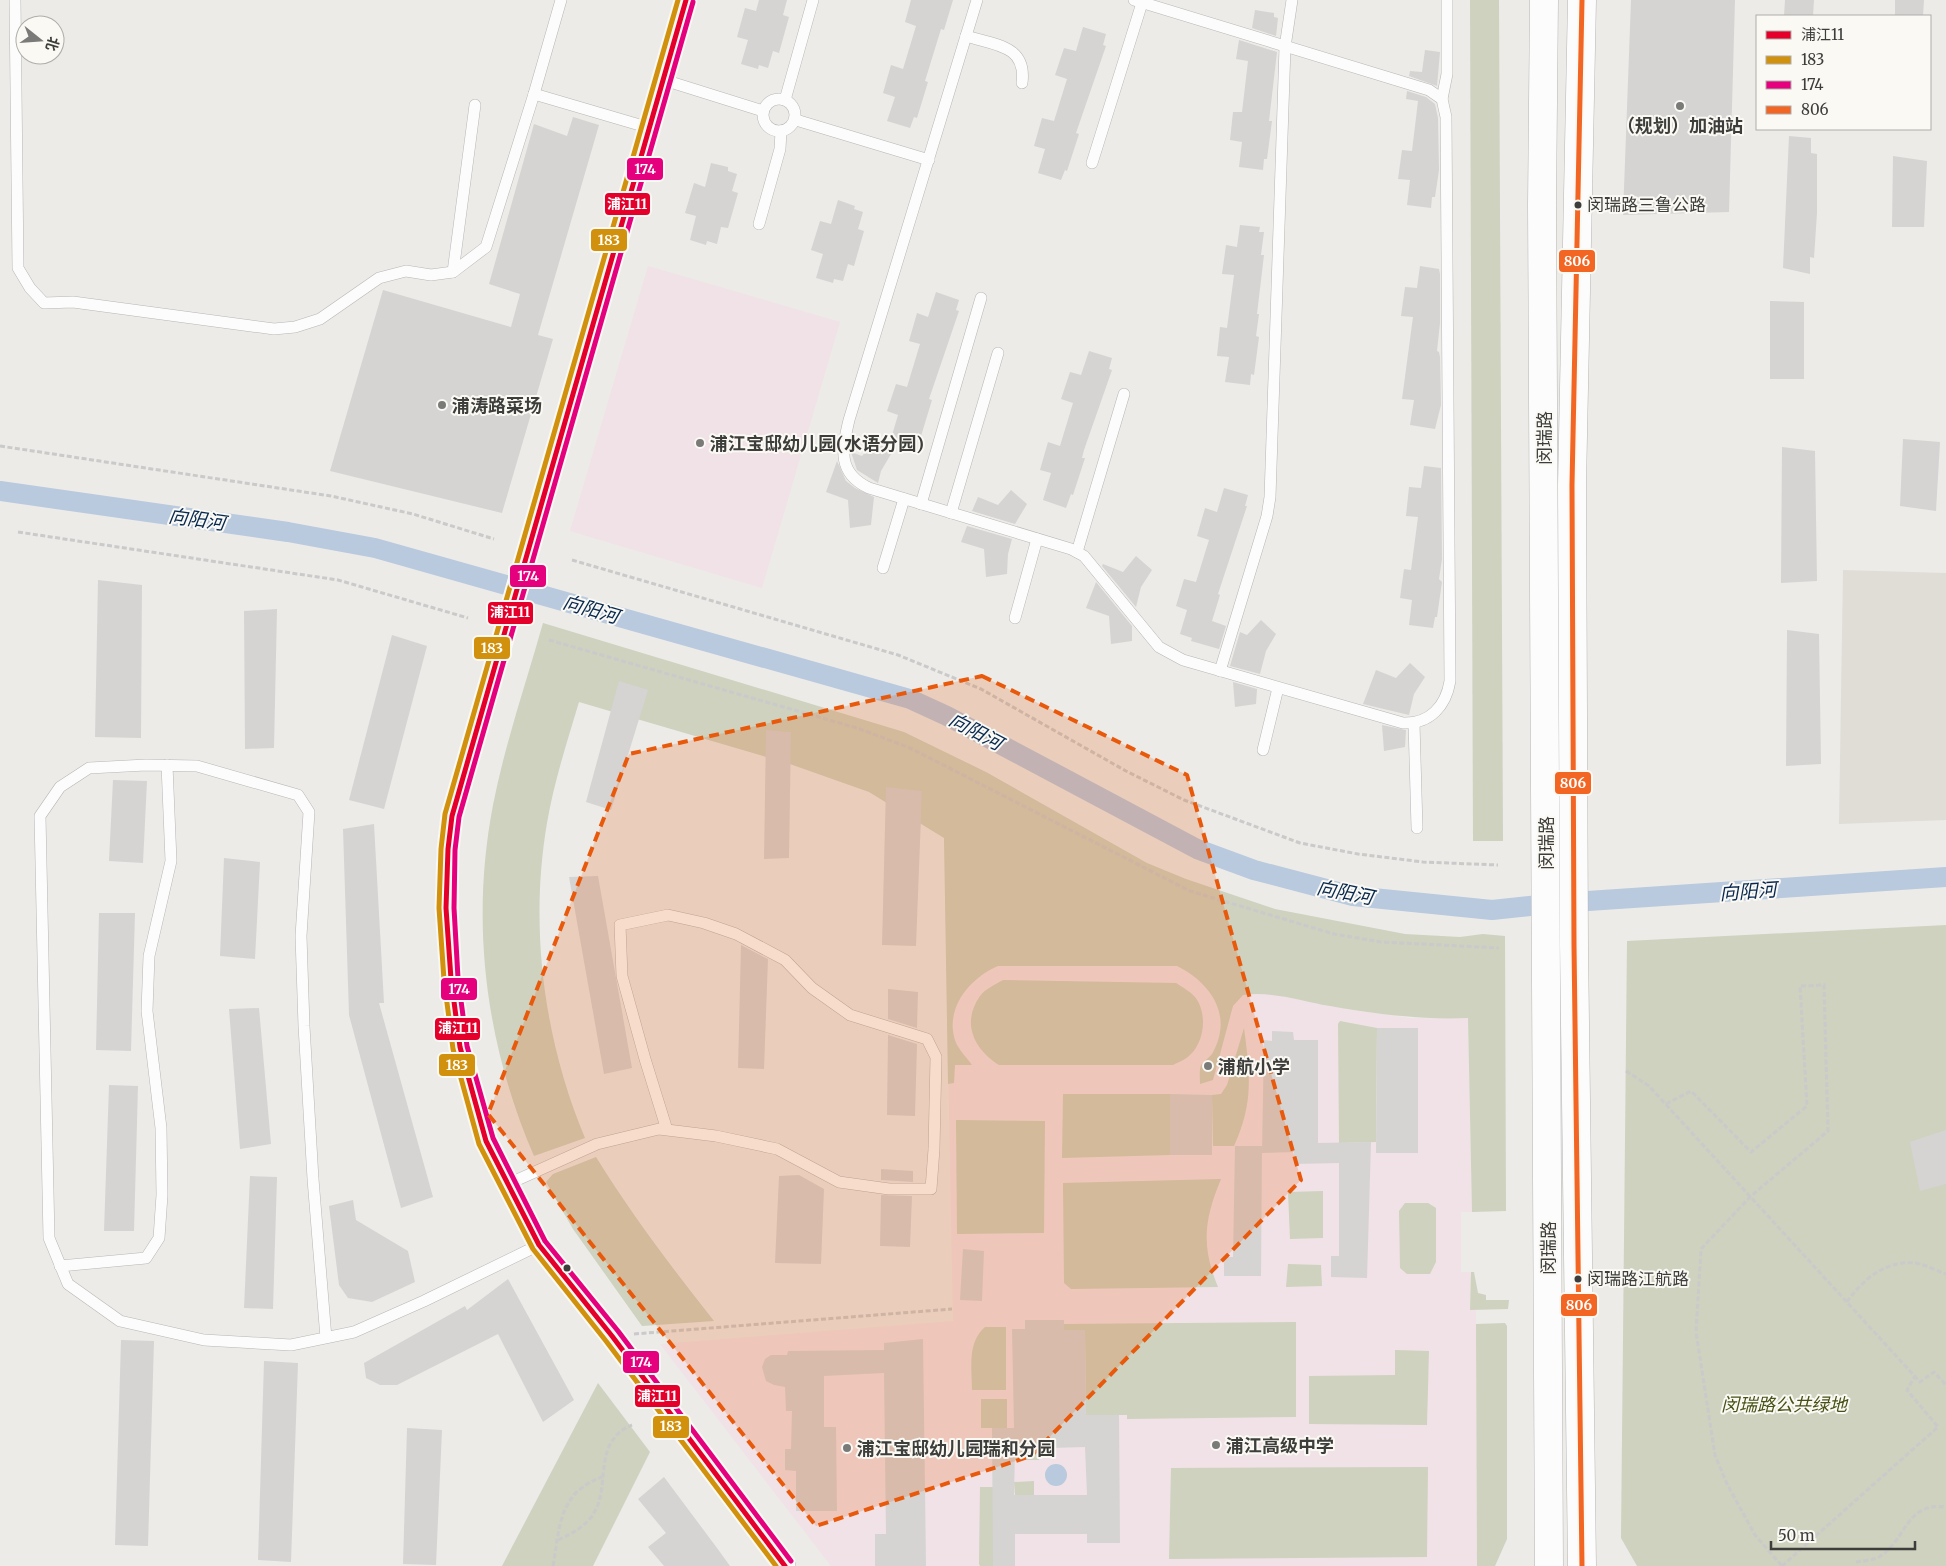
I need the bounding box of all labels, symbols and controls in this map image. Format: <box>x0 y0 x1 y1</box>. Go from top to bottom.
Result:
north arrow <box>15 15 65 65</box>
legend <box>1756 15 1931 130</box>
text: 浦江11 <box>1801 25 1844 44</box>
text: 北 <box>42 34 63 53</box>
text: 183 <box>1801 50 1824 69</box>
text: 174 <box>1801 75 1823 94</box>
marker: （规划）加油站 <box>1674 100 1686 112</box>
text: 806 <box>1801 100 1829 119</box>
place label: （规划）加油站 <box>1617 114 1743 137</box>
line badge: 174 <box>626 157 664 181</box>
text: 174 <box>634 160 656 178</box>
line badge: 浦江11 <box>604 192 651 216</box>
place label: 闵瑞路三鲁公路 <box>1587 194 1706 216</box>
text: 浦江11 <box>607 195 648 213</box>
marker: 闵瑞路三鲁公路 <box>1573 200 1583 210</box>
line badge: 183 <box>590 228 628 252</box>
text: 183 <box>598 231 620 249</box>
line badge: 806 <box>1558 249 1596 273</box>
text: 806 <box>1564 252 1591 270</box>
place label: 浦涛路菜场 <box>452 394 542 417</box>
marker: 浦涛路菜场 <box>436 399 448 411</box>
street label: 闵瑞路 <box>1533 411 1556 465</box>
place label: 浦江宝邸幼儿园(水语分园) <box>710 432 924 455</box>
marker: 浦江宝邸幼儿园(水语分园) <box>694 437 706 449</box>
water label: 向阳河 <box>167 503 231 535</box>
line badge: 174 <box>509 564 547 588</box>
text: 174 <box>517 567 539 585</box>
water label: 向阳河 <box>560 590 626 629</box>
line badge: 浦江11 <box>487 601 534 625</box>
text: 浦江11 <box>490 603 531 621</box>
line badge: 183 <box>473 636 511 660</box>
text: 183 <box>481 639 503 657</box>
water label: 向阳河 <box>945 707 1010 757</box>
line badge: 806 <box>1554 771 1592 795</box>
text: 806 <box>1560 774 1587 792</box>
street label: 闵瑞路 <box>1535 816 1558 870</box>
water label: 向阳河 <box>1315 875 1379 910</box>
water label: 向阳河 <box>1719 877 1781 905</box>
line badge: 174 <box>440 977 478 1001</box>
text: 174 <box>448 980 470 998</box>
line badge: 浦江11 <box>434 1017 481 1041</box>
text: 浦江11 <box>438 1019 479 1037</box>
line badge: 183 <box>438 1053 476 1077</box>
place label: 浦航小学 <box>1218 1055 1290 1078</box>
text: 183 <box>446 1056 468 1074</box>
marker: 浦航小学 <box>1202 1060 1214 1072</box>
street label: 闵瑞路 <box>1537 1221 1560 1275</box>
unlabelled marker <box>562 1263 572 1273</box>
place label: 闵瑞路江航路 <box>1587 1268 1689 1290</box>
marker: 闵瑞路江航路 <box>1573 1274 1583 1284</box>
line badge: 806 <box>1560 1293 1598 1317</box>
text: 806 <box>1566 1296 1593 1314</box>
line badge: 174 <box>622 1350 660 1374</box>
text: 174 <box>630 1353 652 1371</box>
line badge: 浦江11 <box>634 1384 681 1408</box>
text: 浦江11 <box>637 1387 678 1405</box>
park label: 闵瑞路公共绿地 <box>1721 1393 1849 1416</box>
line badge: 183 <box>652 1415 690 1439</box>
text: 183 <box>660 1417 682 1435</box>
place label: 浦江高级中学 <box>1226 1434 1334 1457</box>
place label: 浦江宝邸幼儿园瑞和分园 <box>857 1437 1055 1460</box>
marker: 浦江高级中学 <box>1210 1439 1222 1451</box>
marker: 浦江宝邸幼儿园瑞和分园 <box>841 1442 853 1454</box>
scale bar <box>1771 1518 1915 1550</box>
text: 50 m <box>1778 1526 1815 1545</box>

